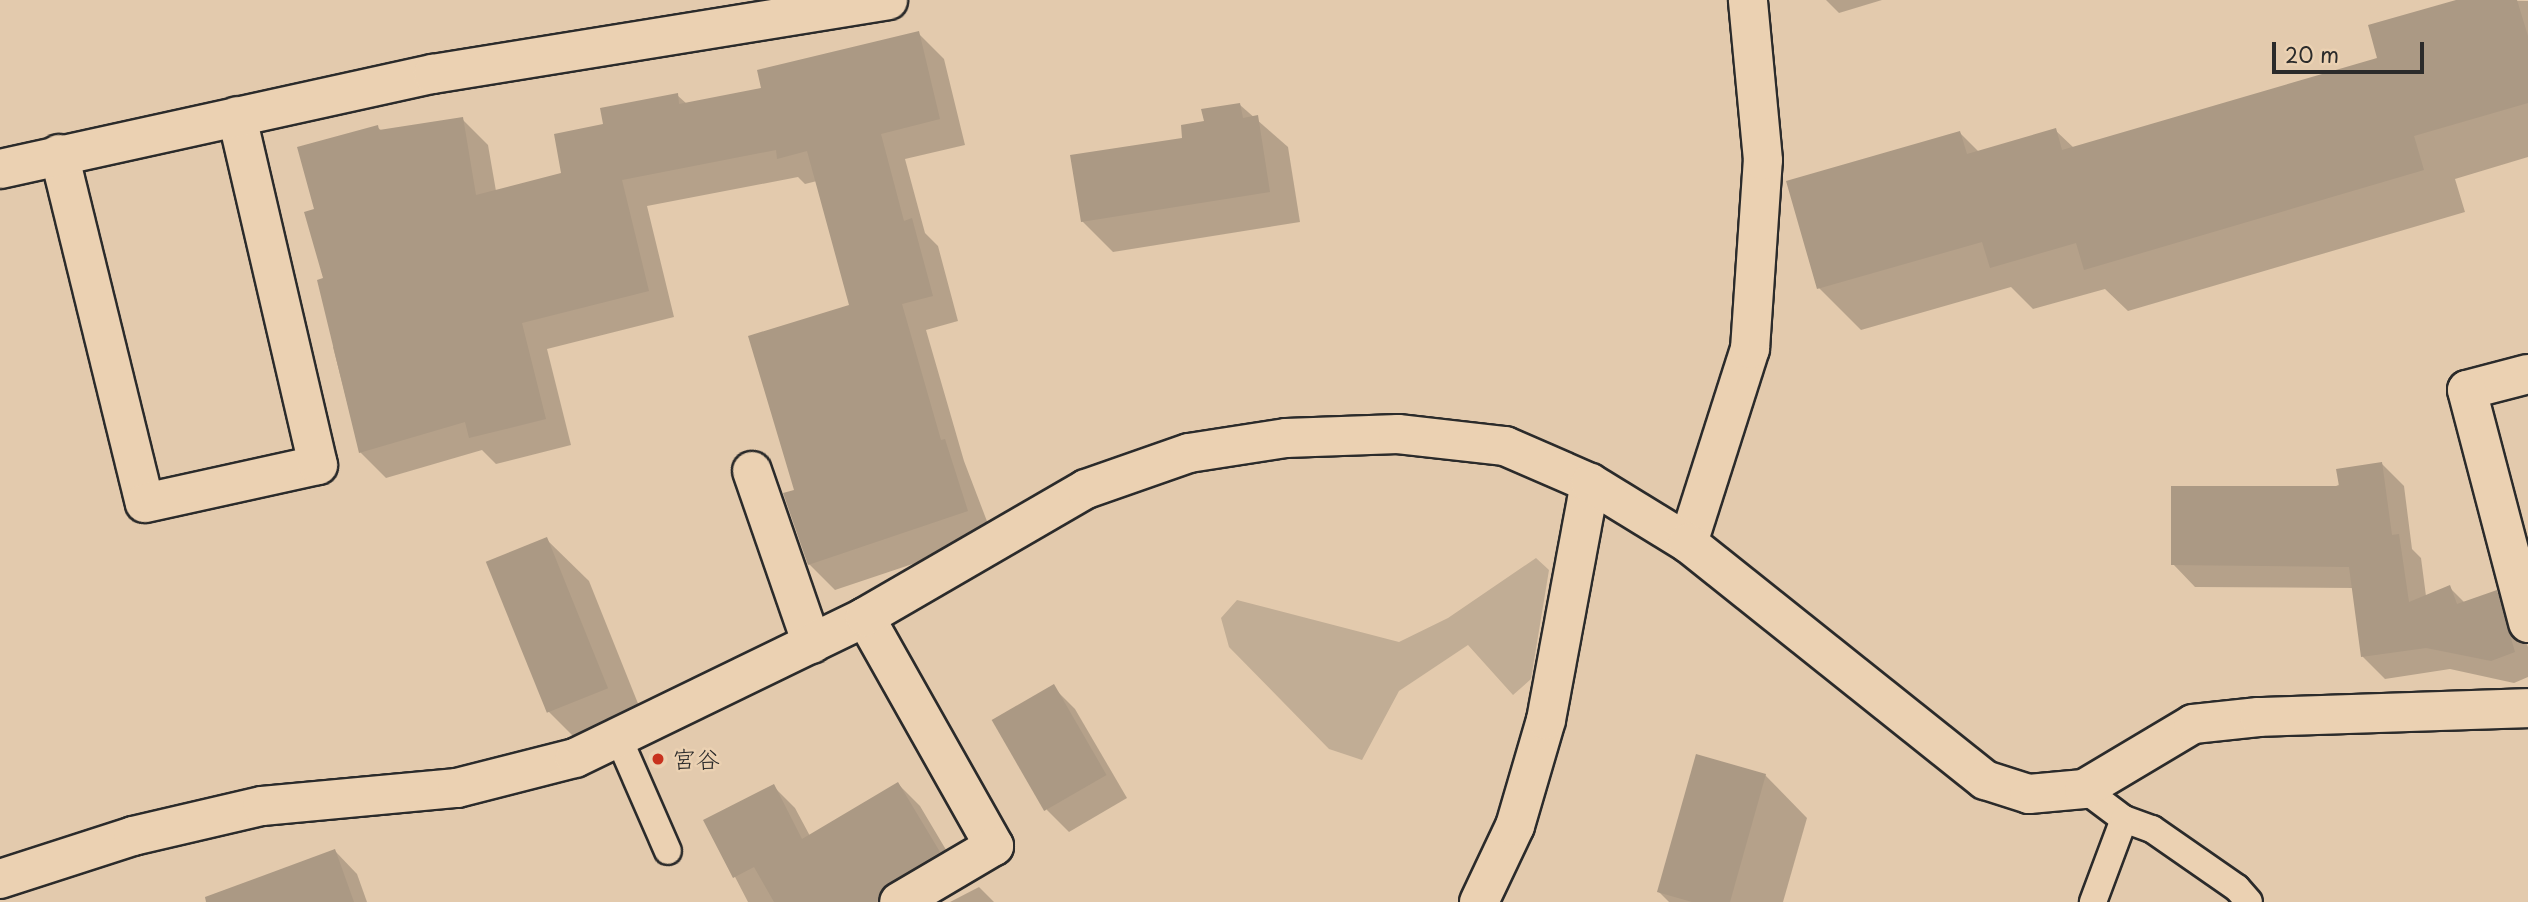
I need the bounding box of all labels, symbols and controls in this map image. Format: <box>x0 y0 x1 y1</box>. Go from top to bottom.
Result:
scale bar <box>2276 28 2428 72</box>
text: 20 m <box>2285 38 2339 70</box>
place label: 宮谷 <box>672 745 720 773</box>
marker: 宮谷 <box>650 751 666 767</box>

